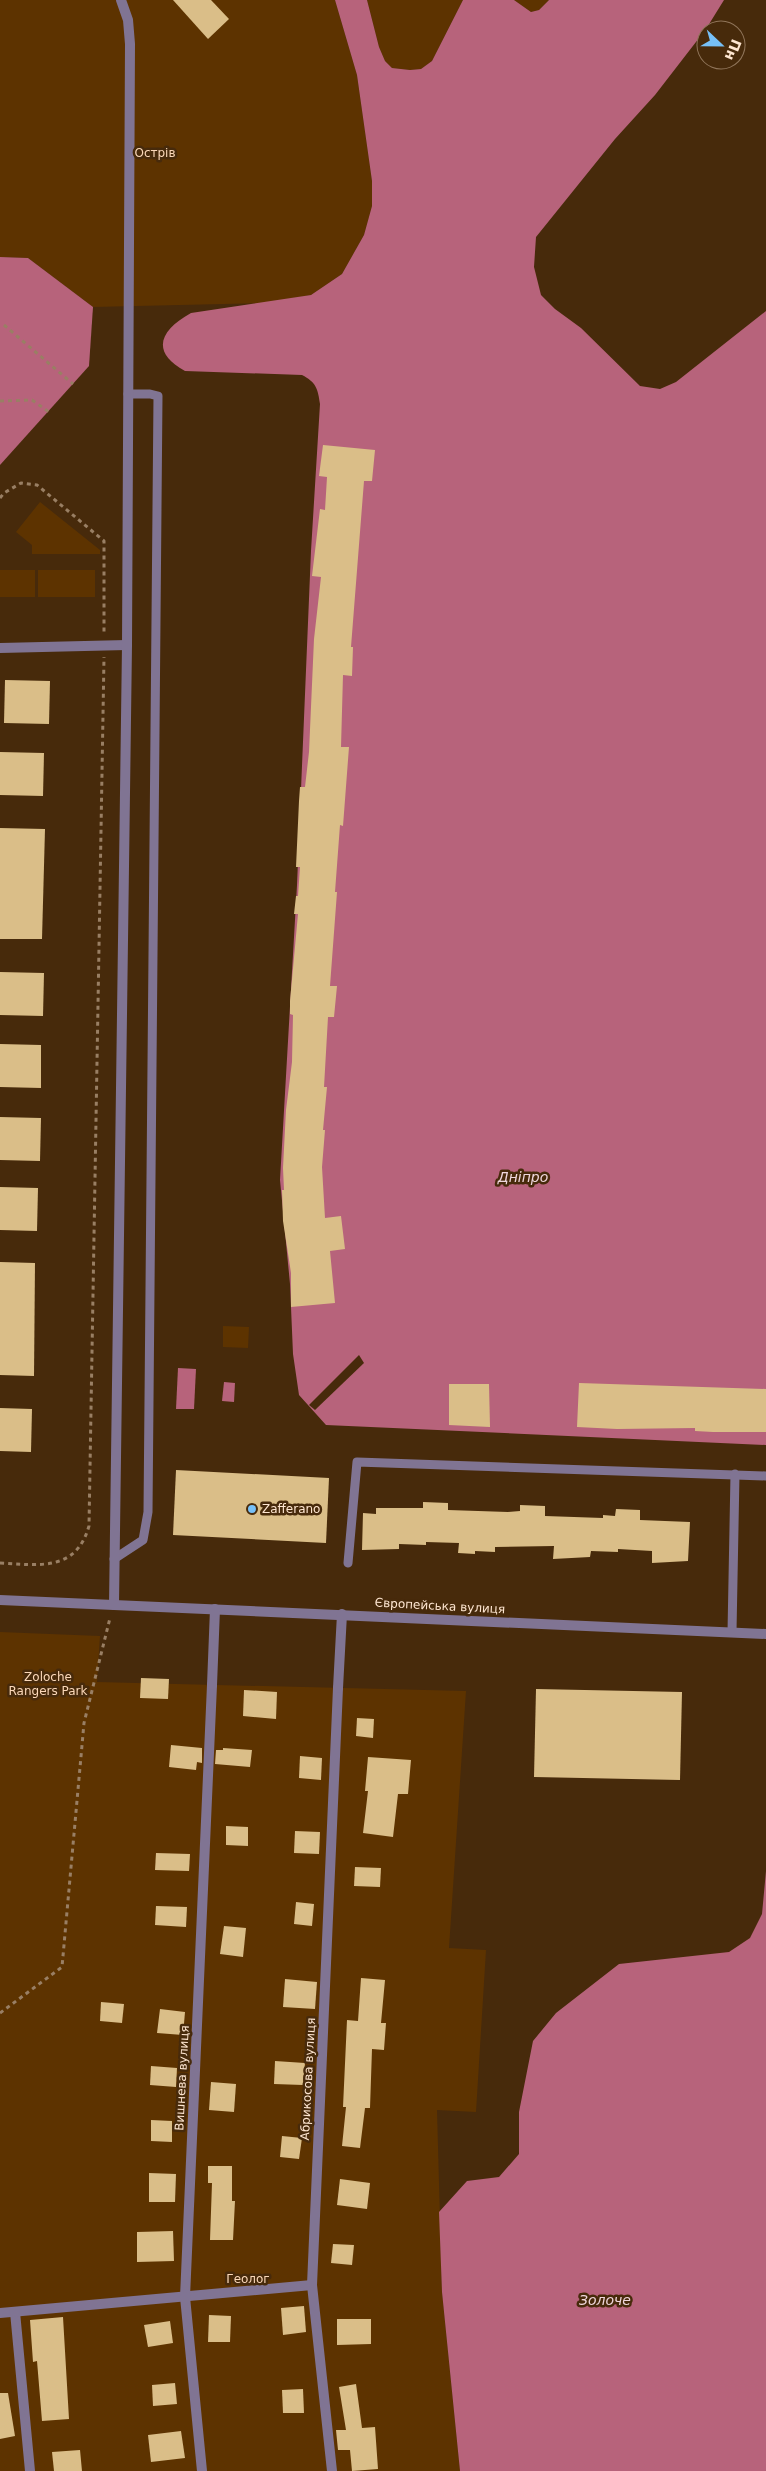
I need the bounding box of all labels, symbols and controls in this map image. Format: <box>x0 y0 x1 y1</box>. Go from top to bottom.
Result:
north arrow <box>696 20 746 70</box>
text: Пн <box>722 37 744 63</box>
park label: Острів <box>134 146 176 160</box>
water label: Дніпро <box>497 1169 548 1185</box>
place label: Zafferano <box>262 1502 320 1516</box>
marker: Zafferano <box>246 1503 258 1515</box>
street label: Європейська вулиця <box>374 1596 506 1616</box>
park label: Zoloche Rangers Park <box>9 1670 88 1698</box>
street label: Абрикосова вулиця <box>298 2017 318 2141</box>
street label: Вишнева вулиця <box>172 2025 192 2131</box>
park label: Геолог <box>226 2272 270 2286</box>
water label: Золоче <box>579 2292 631 2308</box>

